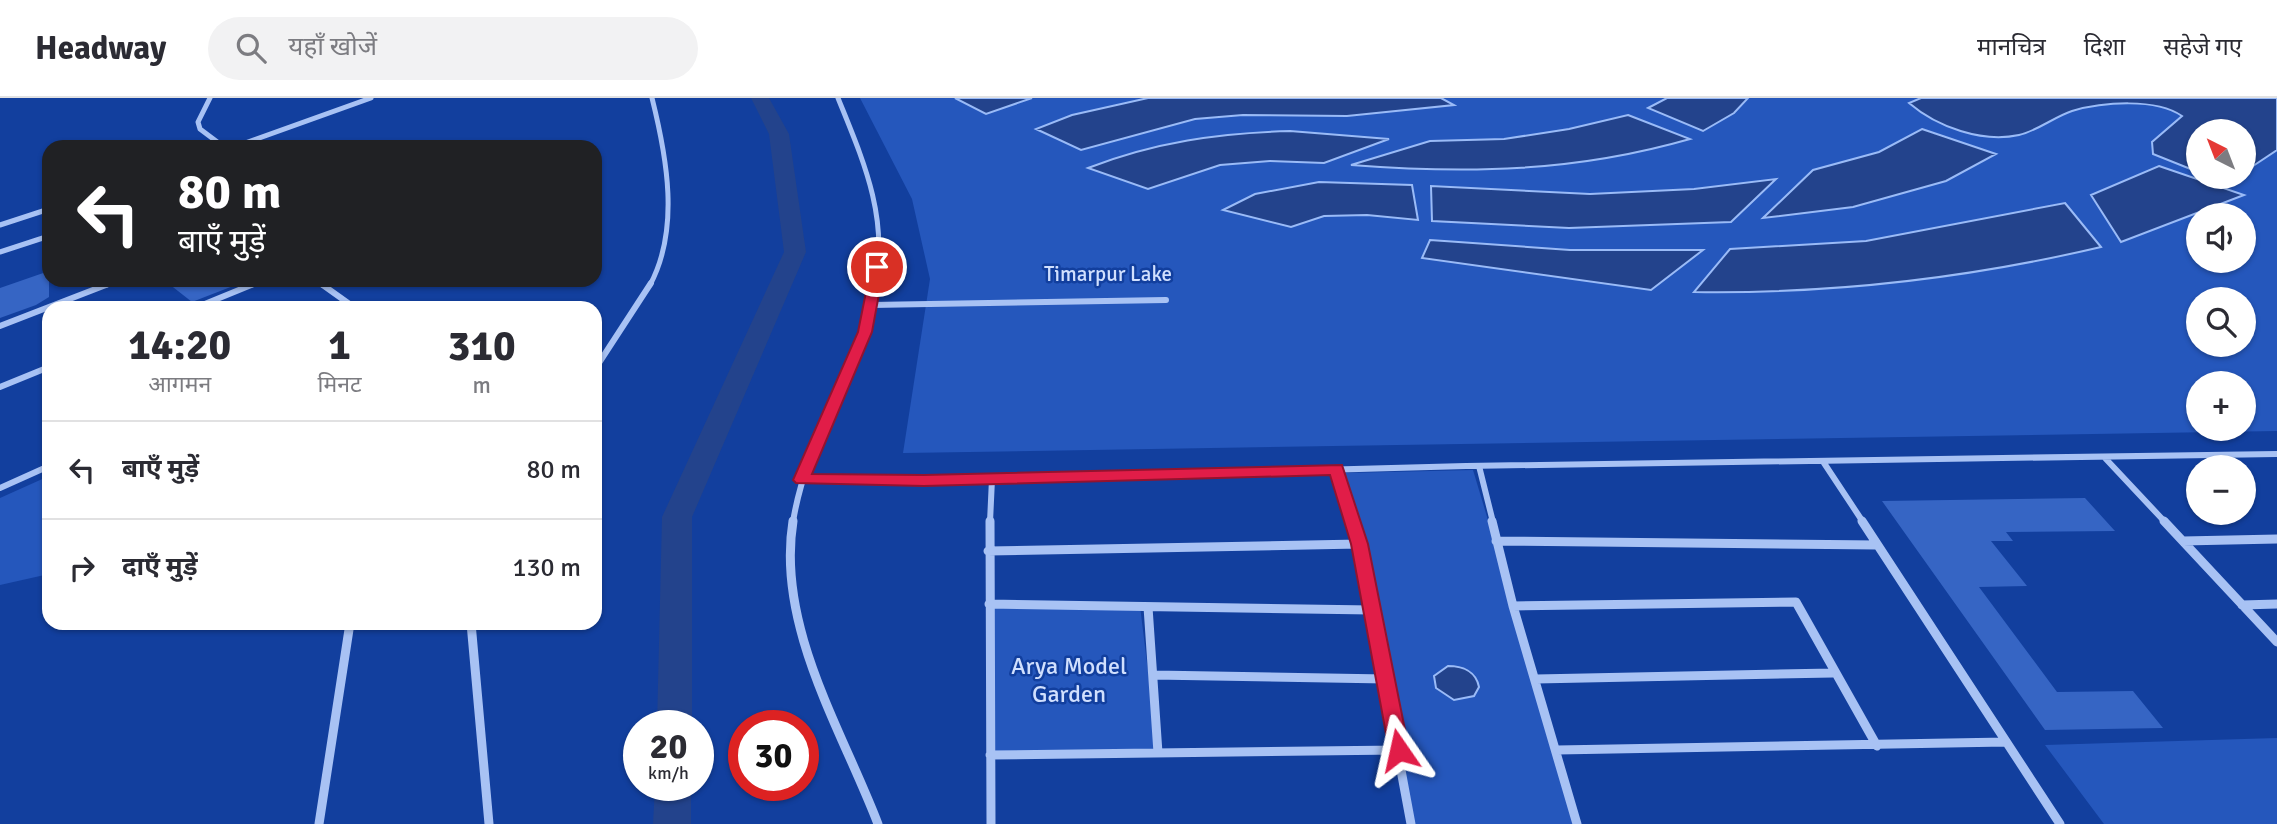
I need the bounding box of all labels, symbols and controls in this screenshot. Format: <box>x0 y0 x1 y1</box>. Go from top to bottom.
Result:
search box <box>208 17 698 80</box>
text: Headway <box>35 28 166 69</box>
icon: search <box>232 29 270 67</box>
text: यहाँ खोजें <box>288 31 377 63</box>
text: मानचित्र <box>1977 32 2046 62</box>
text: दिशा <box>2084 32 2125 62</box>
text: सहेजे गए <box>2163 32 2242 62</box>
north arrow <box>2186 119 2256 189</box>
map controls <box>2186 119 2256 525</box>
text: 80 m <box>178 162 281 222</box>
icon: left <box>63 168 154 259</box>
button: sound <box>2186 203 2256 273</box>
text: बाएँ मुड़ें <box>178 222 266 261</box>
pin <box>847 237 907 297</box>
icon: arrive <box>858 248 896 286</box>
park label: Timarpur Lake <box>1044 261 1172 287</box>
button: search <box>2186 287 2256 357</box>
text: 14:20 <box>128 320 231 371</box>
text: 1 <box>328 320 351 371</box>
text: 310 <box>448 321 516 372</box>
text: आगमन <box>148 370 211 399</box>
text: मिनट <box>317 370 362 399</box>
text: m <box>473 371 491 400</box>
button: + <box>2186 371 2256 441</box>
icon: left <box>63 451 101 489</box>
text: बाएँ मुड़ें <box>122 453 199 485</box>
text: 80 m <box>526 454 581 486</box>
button: − <box>2186 455 2256 525</box>
icon: right <box>63 549 101 587</box>
text: दाएँ मुड़ें <box>122 551 198 583</box>
text: 130 m <box>512 552 581 584</box>
park label: Arya Model Garden <box>1011 651 1127 709</box>
speed limit sign: 30 <box>728 710 819 801</box>
position arrow <box>1362 713 1436 787</box>
text: 20 <box>650 725 687 768</box>
text: km/h <box>648 762 689 784</box>

